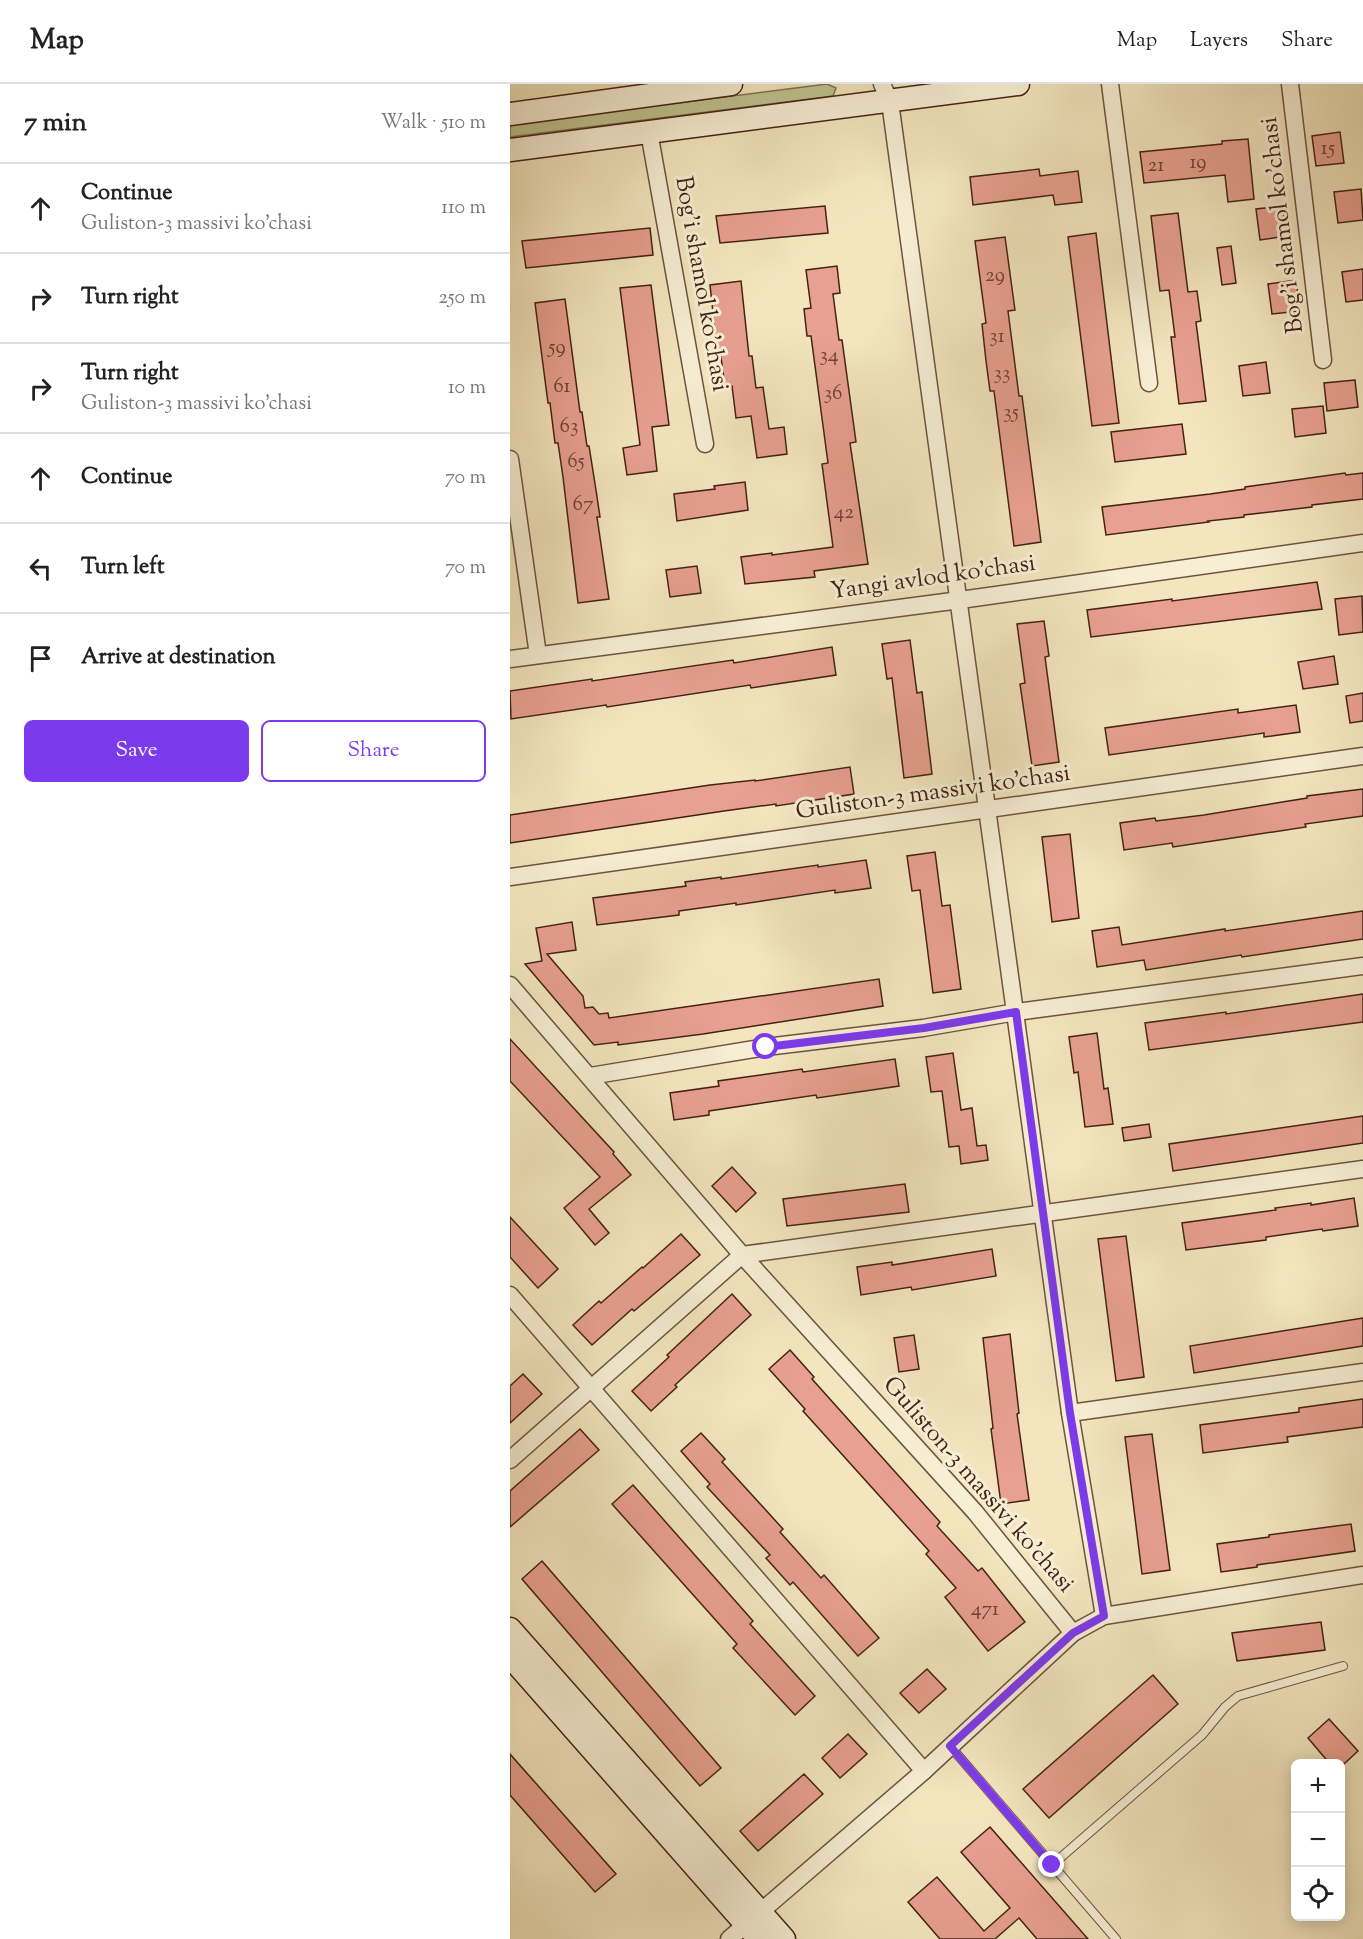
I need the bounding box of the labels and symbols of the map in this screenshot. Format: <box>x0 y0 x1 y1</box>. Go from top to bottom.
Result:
street label: Bog'i shamol ko'chasi <box>1253 115 1313 335</box>
house number: 15 <box>1321 134 1335 164</box>
house number: 19 <box>1189 148 1207 178</box>
house number: 21 <box>1148 151 1164 181</box>
street label: Bog'i shamol ko'chasi <box>665 174 737 394</box>
house number: 29 <box>985 261 1005 291</box>
house number: 31 <box>989 322 1005 352</box>
house number: 59 <box>547 333 566 363</box>
house number: 34 <box>819 341 839 371</box>
house number: 33 <box>994 359 1010 389</box>
house number: 61 <box>553 372 571 402</box>
house number: 36 <box>824 379 842 409</box>
house number: 35 <box>1003 398 1019 428</box>
house number: 63 <box>560 412 578 442</box>
house number: 65 <box>567 447 585 477</box>
house number: 67 <box>573 490 594 520</box>
house number: 42 <box>834 498 854 528</box>
street label: Yangi avlod ko'chasi <box>828 547 1038 609</box>
street label: Guliston-3 massivi ko'chasi <box>793 757 1073 829</box>
route start <box>752 1033 778 1059</box>
street label: Guliston-3 massivi ko'chasi <box>874 1369 1082 1601</box>
house number: 471 <box>971 1595 999 1625</box>
route end <box>1038 1851 1064 1877</box>

